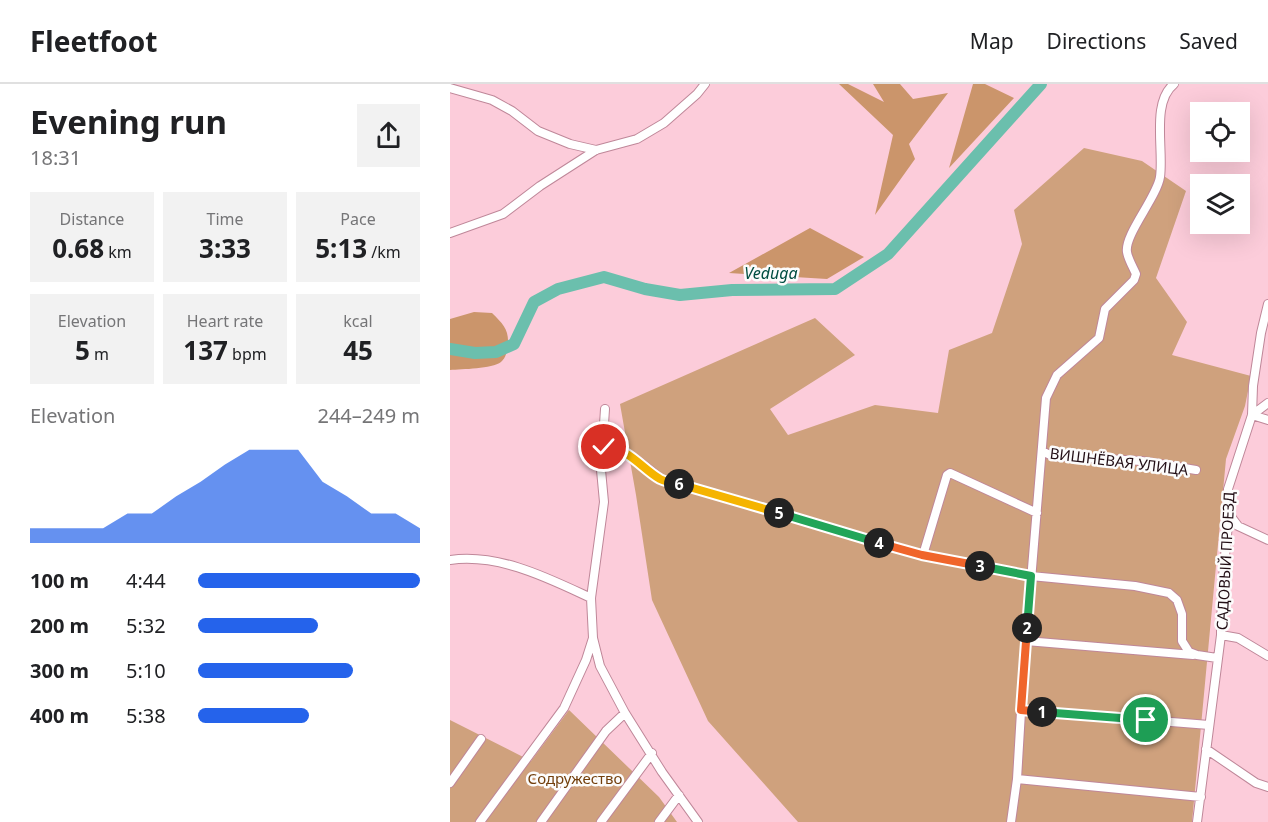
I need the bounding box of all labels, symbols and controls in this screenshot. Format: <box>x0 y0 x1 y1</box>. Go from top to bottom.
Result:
text: Fleetfoot <box>30 22 157 60</box>
text: Map <box>970 27 1014 55</box>
text: Directions <box>1047 27 1146 55</box>
text: Saved <box>1179 27 1238 55</box>
text: Evening run <box>30 99 227 144</box>
map controls <box>1190 102 1250 234</box>
button: locate <box>1190 102 1250 162</box>
button: share <box>357 104 420 167</box>
text: 18:31 <box>30 144 81 171</box>
button: layers <box>1190 174 1250 234</box>
text: Distance <box>60 208 124 230</box>
text: Time <box>206 208 244 230</box>
text: Pace <box>340 208 376 230</box>
text: 0.68 <box>52 230 104 266</box>
text: 3:33 <box>199 230 251 266</box>
text: 5:13 <box>315 230 367 266</box>
text: km <box>104 241 132 263</box>
text: /km <box>367 241 401 263</box>
water label: Veduga <box>744 262 798 284</box>
text: Elevation <box>58 310 126 332</box>
text: Heart rate <box>187 310 263 332</box>
text: kcal <box>343 310 373 332</box>
text: 5 <box>75 332 90 368</box>
text: 137 <box>183 332 228 368</box>
text: 45 <box>343 332 373 368</box>
text: m <box>90 343 109 365</box>
text: bpm <box>228 343 267 365</box>
text: Elevation <box>30 402 115 429</box>
text: 244–249 m <box>317 402 420 429</box>
pin <box>578 421 629 472</box>
icon: check <box>587 430 620 463</box>
street label: ВИШНЁВАЯ УЛИЦА <box>1049 443 1190 479</box>
pin: 6 <box>664 469 694 499</box>
text: 6 <box>674 473 684 495</box>
street label: САДОВЫЙ ПРОЕЗД <box>1211 491 1239 631</box>
pin: 5 <box>764 498 794 528</box>
text: 5 <box>774 502 784 524</box>
pin: 4 <box>864 528 894 558</box>
text: 4 <box>874 532 884 554</box>
pin: 3 <box>965 551 995 581</box>
text: 3 <box>975 555 985 577</box>
text: 100 m <box>30 567 89 594</box>
text: 4:44 <box>126 567 166 594</box>
text: 200 m <box>30 612 89 639</box>
text: 5:32 <box>126 612 166 639</box>
pin: 2 <box>1012 613 1042 643</box>
text: 2 <box>1022 617 1032 639</box>
text: 300 m <box>30 657 89 684</box>
text: 5:10 <box>126 657 166 684</box>
pin <box>1120 694 1171 745</box>
pin: 1 <box>1027 697 1057 727</box>
text: 1 <box>1037 701 1047 723</box>
text: 400 m <box>30 702 89 729</box>
text: 5:38 <box>126 702 166 729</box>
icon: arrive <box>1129 703 1162 736</box>
park label: Содружество <box>528 768 623 788</box>

